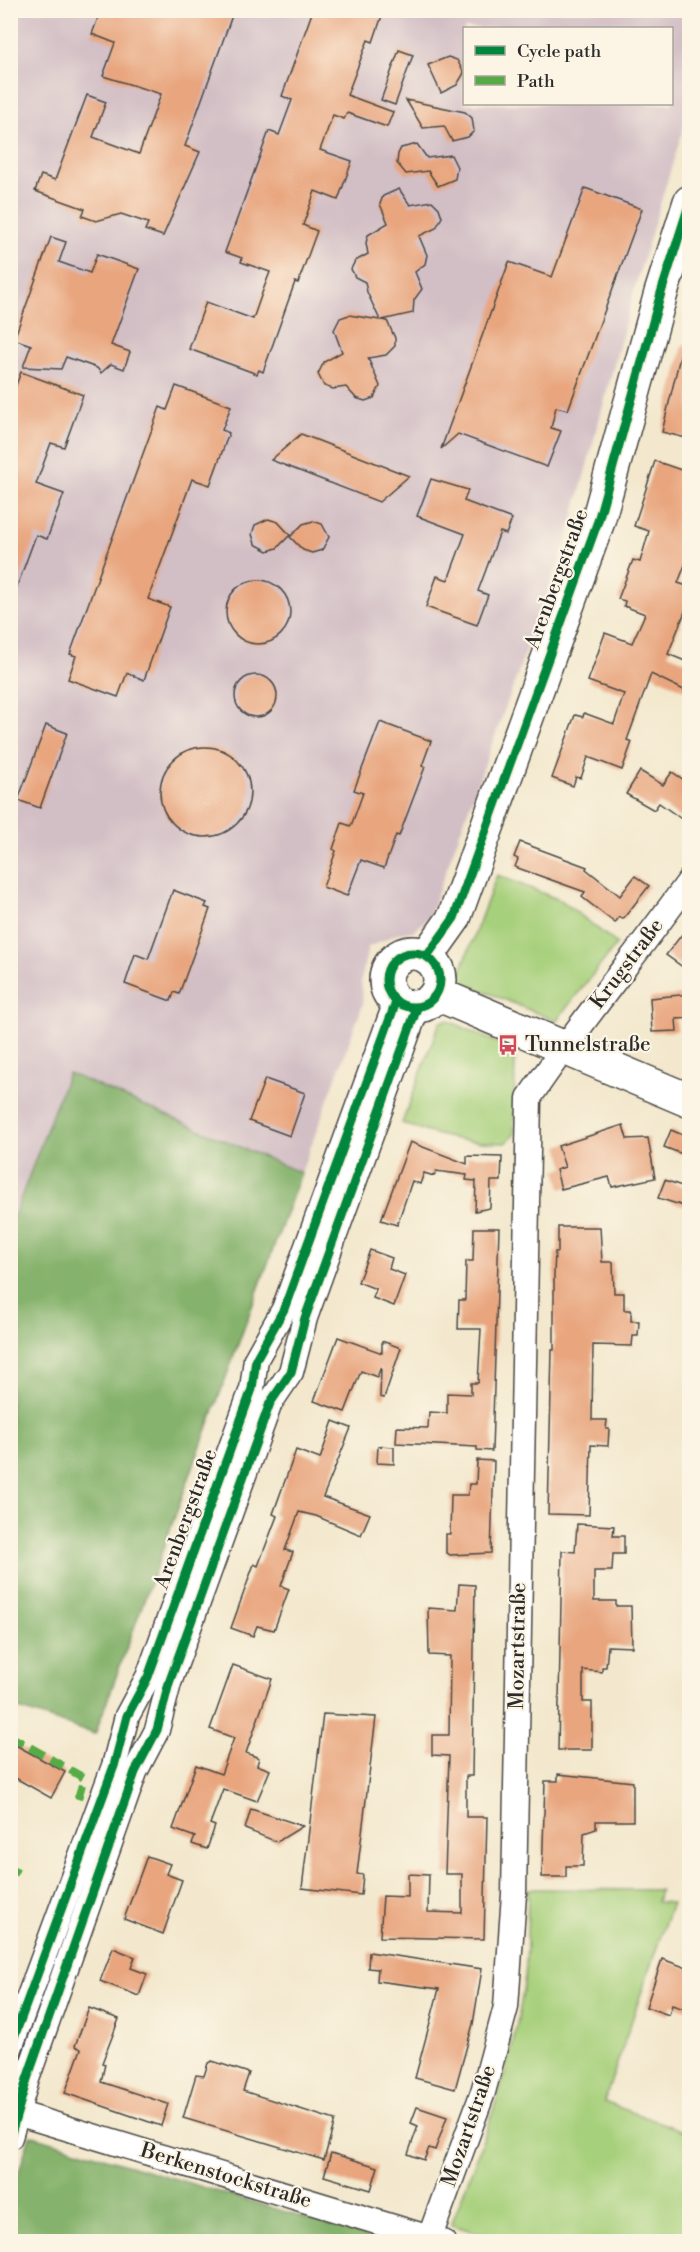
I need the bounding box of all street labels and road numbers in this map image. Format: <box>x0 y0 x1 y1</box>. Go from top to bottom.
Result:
street label: Arenbergstraße <box>519 505 594 654</box>
street label: Krugstraße <box>585 914 669 1014</box>
street label: Arenbergstraße <box>148 1445 223 1594</box>
street label: Mozartstraße <box>504 1582 532 1710</box>
street label: Mozartstraße <box>436 2062 502 2190</box>
street label: Berkenstockstraße <box>136 2137 315 2214</box>

